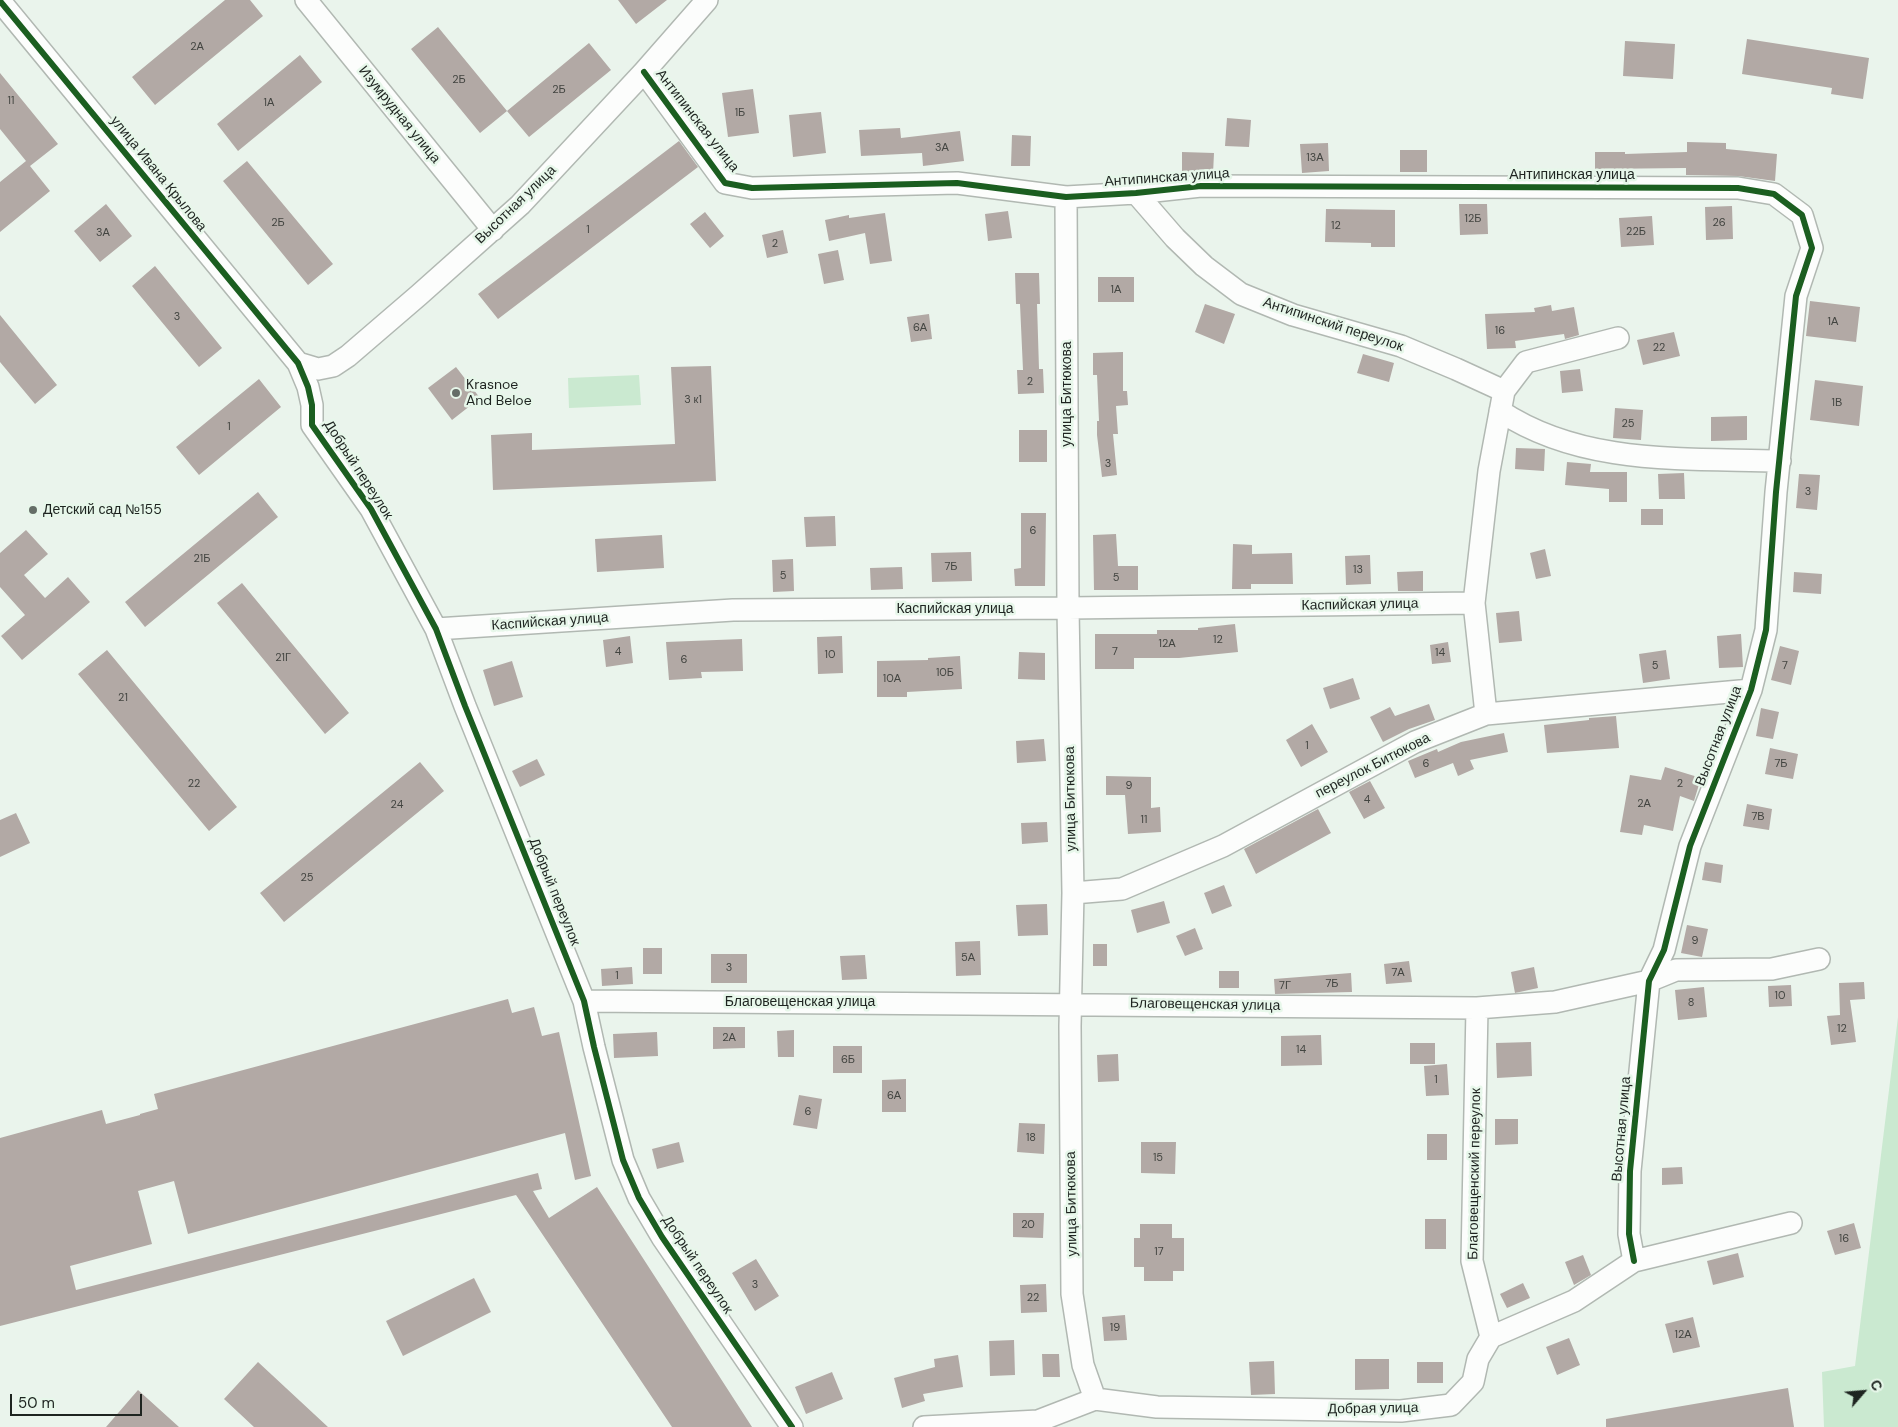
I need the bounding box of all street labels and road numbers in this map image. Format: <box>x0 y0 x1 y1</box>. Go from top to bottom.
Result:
street label: Изумрудная улица <box>355 63 443 167</box>
street label: Антипинская улица <box>652 66 742 176</box>
street label: улица Ивана Крылова <box>106 113 210 235</box>
street label: Высотная улица <box>472 162 560 248</box>
street label: Антипинская улица <box>1104 165 1230 191</box>
street label: Антипинская улица <box>1509 167 1635 183</box>
street label: Антипинский переулок <box>1261 294 1405 356</box>
street label: улица Битюкова <box>1059 341 1075 447</box>
street label: Добрый переулок <box>320 417 396 523</box>
street label: Каспийская улица <box>1301 596 1419 614</box>
street label: Каспийская улица <box>896 601 1014 617</box>
street label: Каспийская улица <box>491 610 609 634</box>
street label: Высотная улица <box>1692 684 1746 788</box>
street label: переулок Битюкова <box>1313 730 1433 802</box>
street label: улица Битюкова <box>1062 746 1080 852</box>
street label: Добрый переулок <box>525 836 583 948</box>
street label: Благовещенская улица <box>725 994 875 1010</box>
street label: Благовещенская улица <box>1130 995 1280 1015</box>
street label: Высотная улица <box>1609 1076 1635 1182</box>
street label: Благовещенский переулок <box>1465 1088 1485 1260</box>
street label: улица Битюкова <box>1063 1151 1081 1257</box>
street label: Добрый переулок <box>658 1213 736 1317</box>
street label: Добрая улица <box>1327 1400 1419 1418</box>

